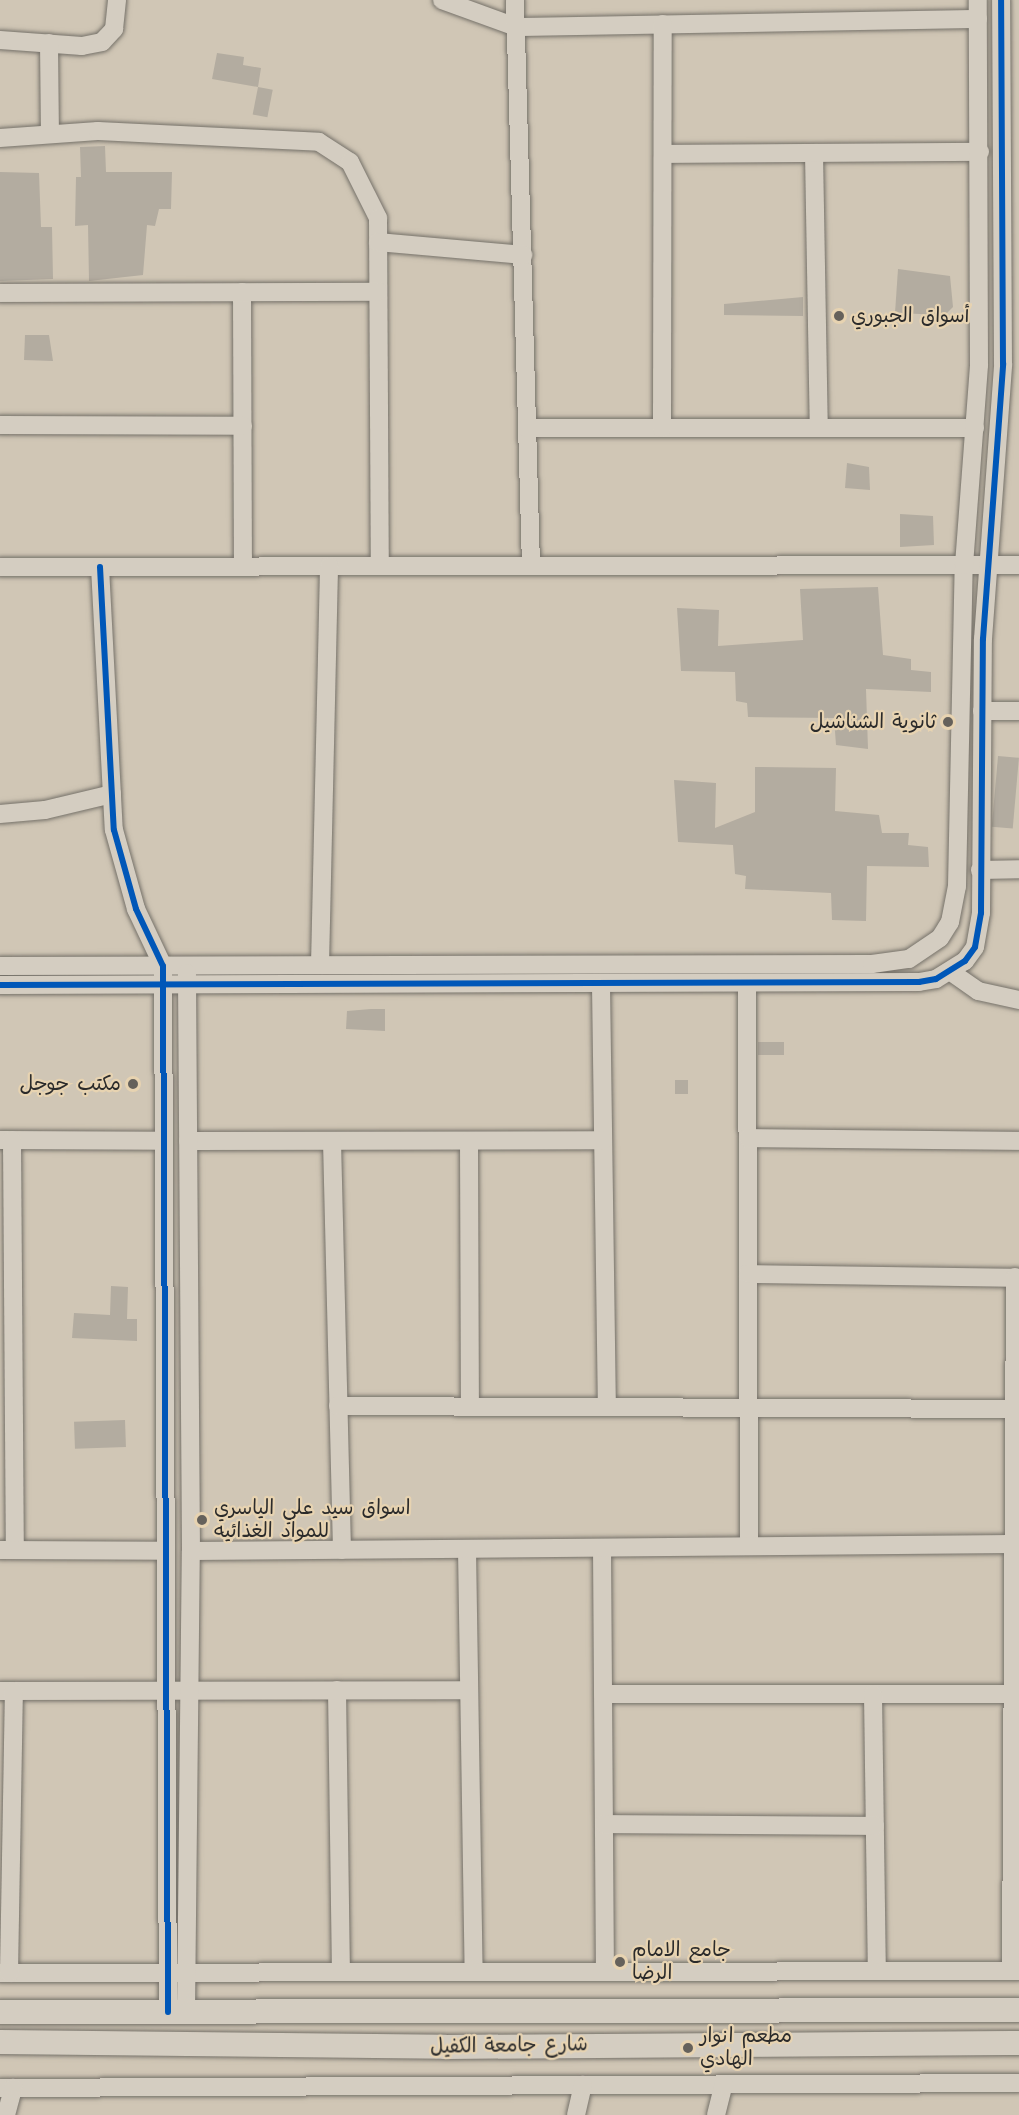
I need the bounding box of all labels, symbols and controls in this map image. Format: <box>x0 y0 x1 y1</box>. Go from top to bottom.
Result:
place label: أسواق الجبوري <box>851 304 970 328</box>
marker: أسواق الجبوري <box>832 309 846 323</box>
place label: ثانوية الشناشيل <box>810 710 936 734</box>
marker: ثانوية الشناشيل <box>941 715 955 729</box>
place label: مكتب جوجل <box>20 1072 121 1096</box>
marker: مكتب جوجل <box>126 1077 140 1091</box>
place label: اسواق سيد علي الياسري للمواد الغذائيه <box>214 1496 410 1543</box>
marker: اسواق سيد علي الياسري للمواد الغذائيه <box>195 1513 209 1527</box>
place label: جامع الامام الرضا <box>632 1938 731 1985</box>
marker: جامع الامام الرضا <box>613 1955 627 1969</box>
place label: مطعم انوار الهادي <box>700 2024 792 2071</box>
street label: شارع جامعة الكفيل <box>430 2033 588 2059</box>
marker: مطعم انوار الهادي <box>681 2041 695 2055</box>

